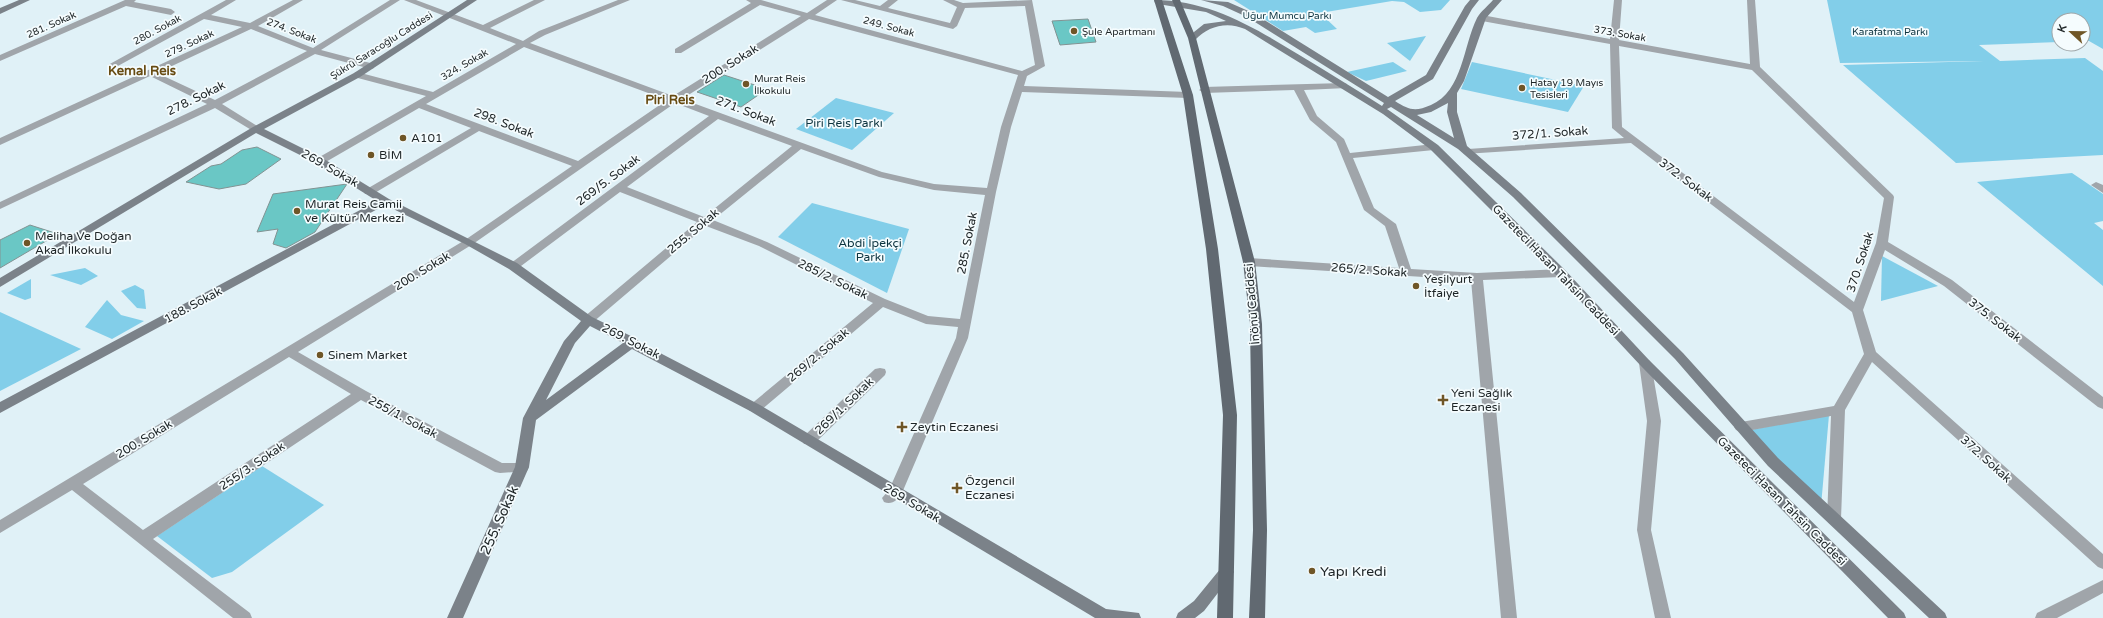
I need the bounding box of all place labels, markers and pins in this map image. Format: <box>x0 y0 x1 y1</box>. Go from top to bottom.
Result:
marker: Şule Apartmanı <box>1069 26 1079 36</box>
place label: Şule Apartmanı <box>1082 26 1155 38</box>
place label: Murat Reis İlkokulu <box>754 73 806 97</box>
place label: Hatay 19 Mayıs Tesisleri <box>1530 77 1604 101</box>
marker: Murat Reis İlkokulu <box>741 79 751 89</box>
marker: Hatay 19 Mayıs Tesisleri <box>1517 83 1527 93</box>
place label: A101 <box>411 131 443 145</box>
marker: A101 <box>398 133 408 143</box>
place label: BİM <box>379 148 402 162</box>
marker: BİM <box>366 150 376 160</box>
place label: Murat Reis Camii ve Kültür Merkezi <box>305 197 404 225</box>
marker: Murat Reis Camii ve Kültür Merkezi <box>292 206 302 216</box>
place label: Meliha Ve Doğan Akad İlkokulu <box>35 229 132 257</box>
marker: Meliha Ve Doğan Akad İlkokulu <box>22 238 32 248</box>
place label: Yeşilyurt İtfaiye <box>1424 272 1473 300</box>
marker: Yeşilyurt İtfaiye <box>1411 281 1421 291</box>
place label: Sinem Market <box>328 348 408 362</box>
marker: Sinem Market <box>315 350 325 360</box>
place label: Yeni Sağlık Eczanesi <box>1451 386 1513 414</box>
marker: Yeni Sağlık Eczanesi <box>1438 395 1448 405</box>
place label: Zeytin Eczanesi <box>910 420 999 434</box>
marker: Zeytin Eczanesi <box>897 422 907 432</box>
place label: Özgencil Eczanesi <box>965 474 1015 502</box>
marker: Özgencil Eczanesi <box>952 483 962 493</box>
place label: Yapı Kredi <box>1320 563 1386 580</box>
marker: Yapı Kredi <box>1307 566 1317 576</box>

